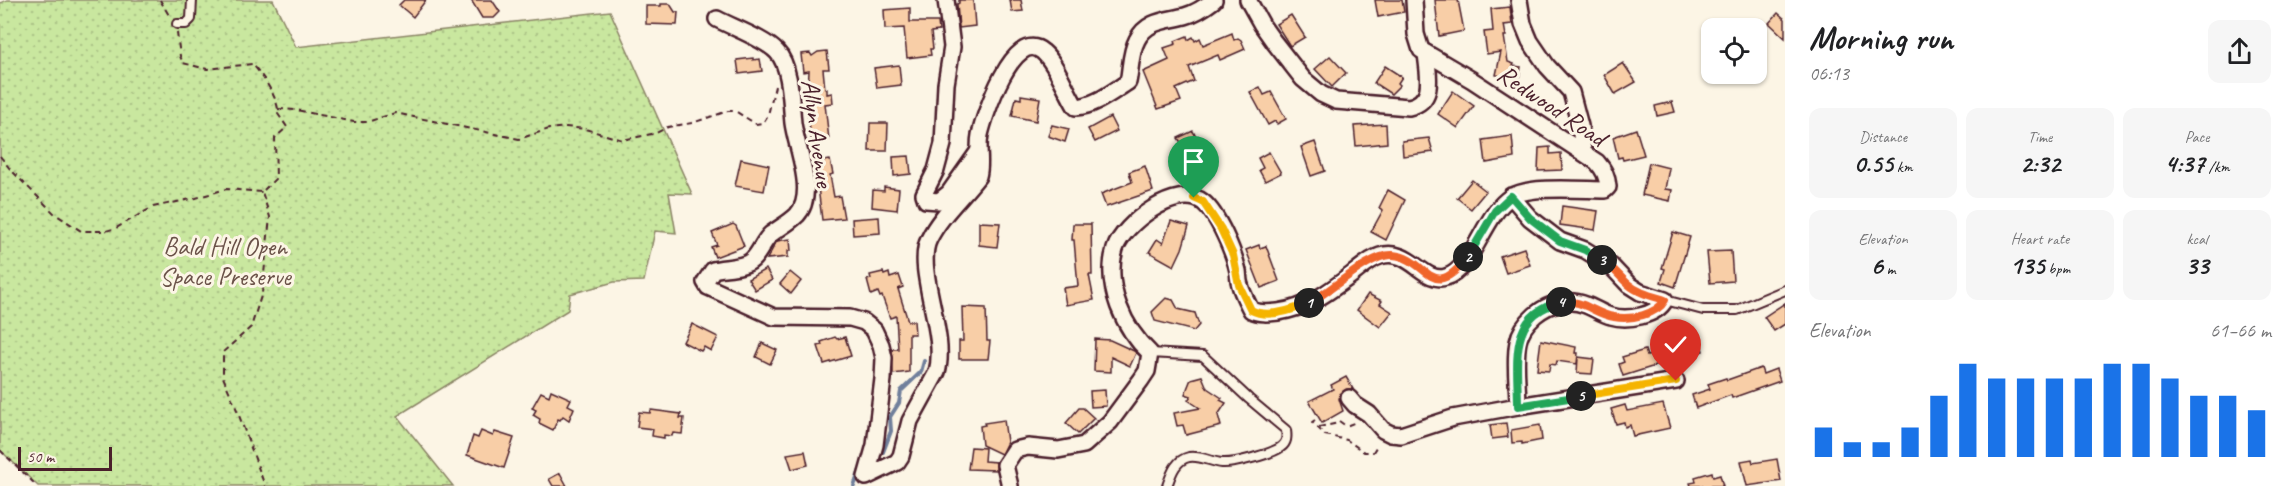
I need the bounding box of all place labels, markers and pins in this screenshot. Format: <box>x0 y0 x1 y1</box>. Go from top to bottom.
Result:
pin <box>1168 136 1219 198</box>
pin: 2 <box>1453 242 1483 272</box>
pin: 3 <box>1587 245 1617 275</box>
pin: 4 <box>1546 287 1576 317</box>
pin: 1 <box>1294 288 1324 318</box>
pin <box>1650 319 1701 381</box>
pin: 5 <box>1566 381 1596 411</box>

